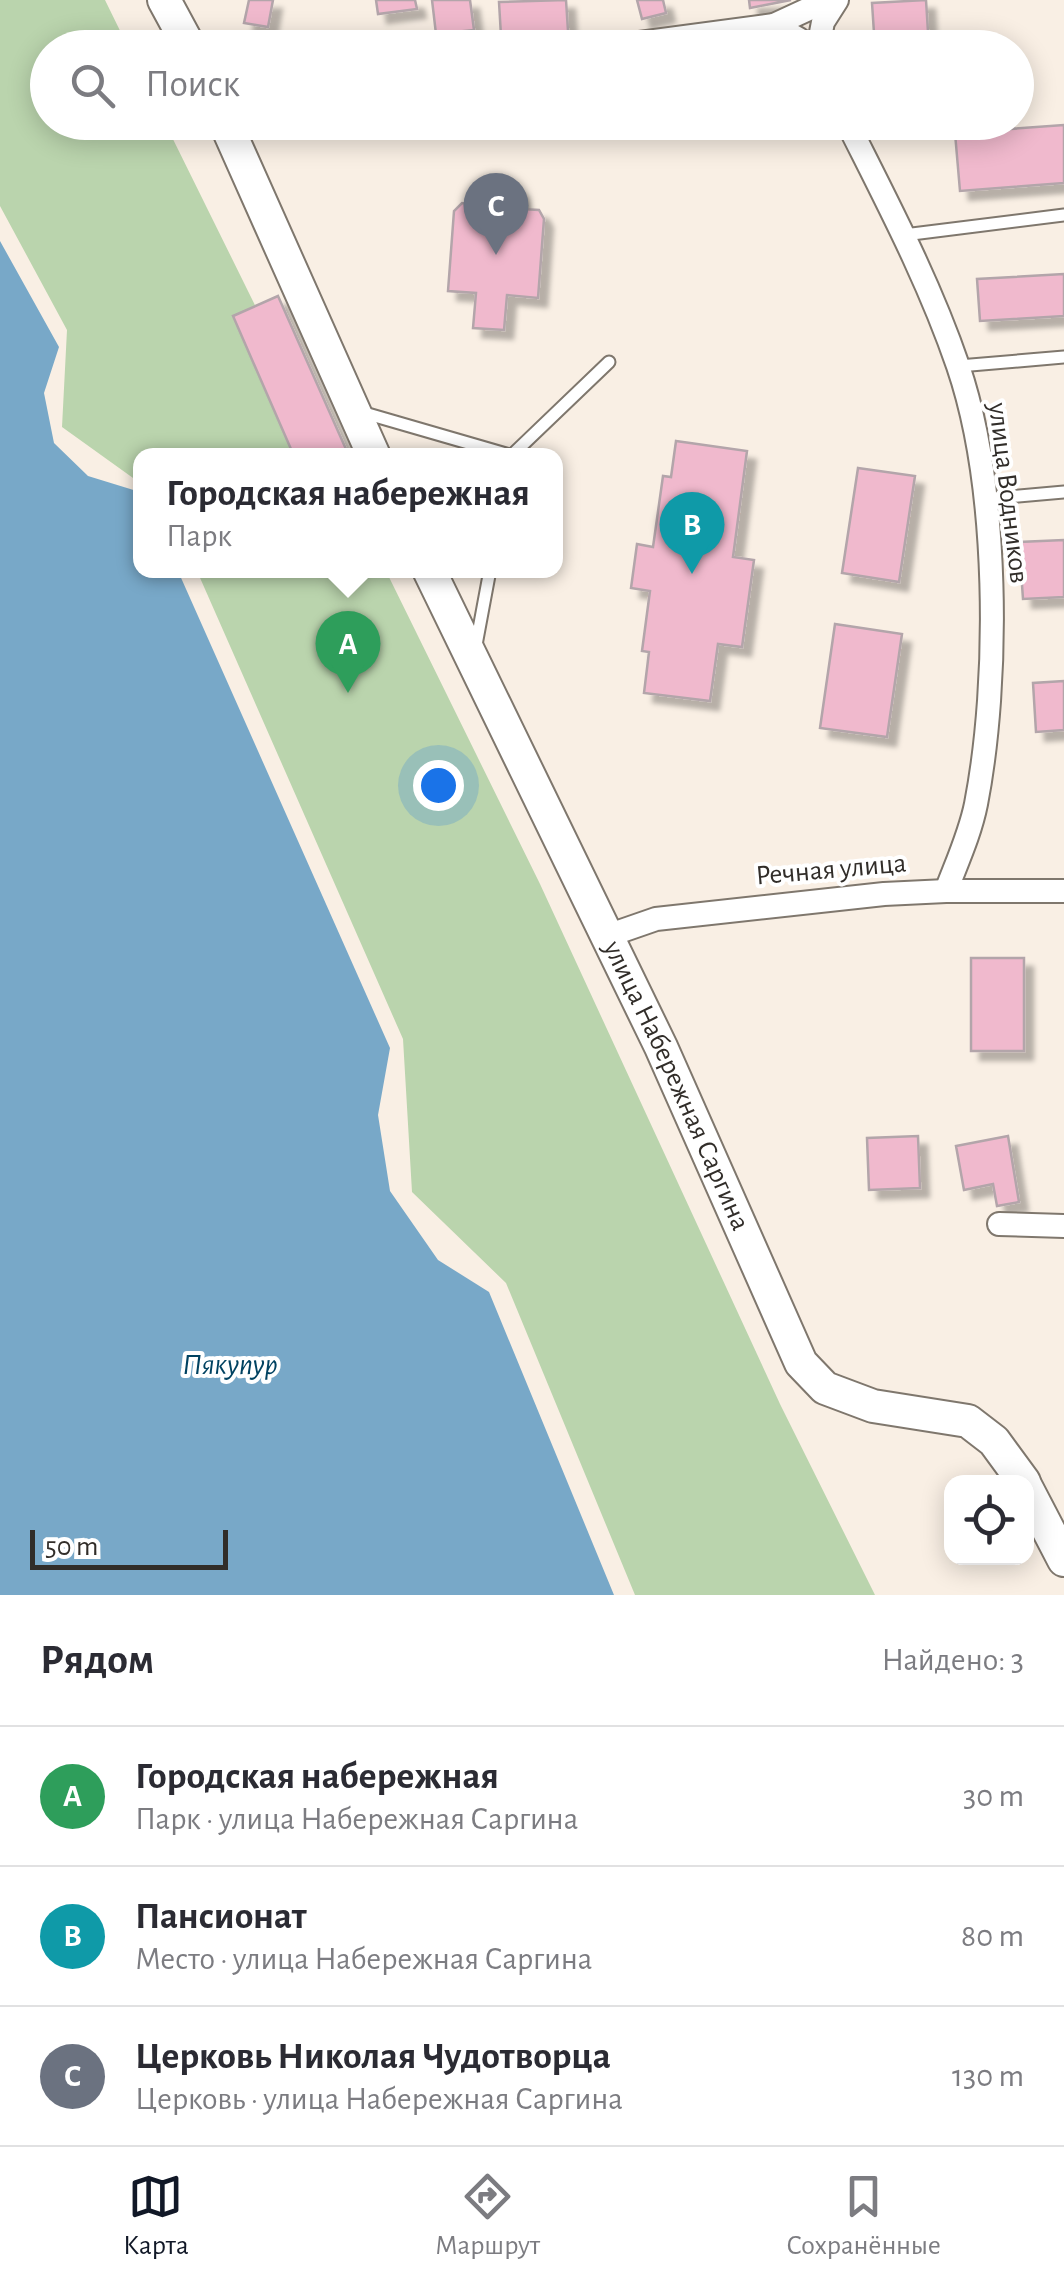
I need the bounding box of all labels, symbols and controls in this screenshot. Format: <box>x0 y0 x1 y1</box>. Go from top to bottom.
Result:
search box <box>30 30 1034 140</box>
icon: search <box>65 58 120 113</box>
text: Поиск <box>145 66 240 104</box>
pin: C <box>464 172 528 255</box>
street label: улица Водников <box>983 400 1033 585</box>
popup <box>133 448 563 578</box>
text: Городская набережная <box>166 475 530 513</box>
pin: B <box>660 492 724 574</box>
text: Парк <box>166 520 232 552</box>
pin: A <box>316 610 380 693</box>
your location <box>413 760 464 811</box>
street label: Речная улица <box>754 849 908 891</box>
street label: улица Набережная Саргина <box>597 936 754 1235</box>
water label: Пякупур <box>182 1350 278 1380</box>
map controls <box>944 1475 1034 1565</box>
button: locate <box>944 1475 1034 1565</box>
scale bar <box>30 1525 228 1570</box>
text: 50 m <box>45 1533 99 1561</box>
text: Рядом <box>40 1639 154 1681</box>
text: Найдено: 3 <box>881 1644 1024 1676</box>
text: Городская набережная <box>135 1758 499 1796</box>
text: A <box>63 1780 82 1812</box>
text: 30 m <box>963 1780 1024 1812</box>
text: Парк · улица Набережная Саргина <box>135 1803 578 1835</box>
text: Пансионат <box>135 1898 307 1936</box>
text: B <box>63 1920 82 1952</box>
text: 80 m <box>961 1920 1024 1952</box>
text: Место · улица Набережная Саргина <box>135 1943 592 1975</box>
text: Церковь Николая Чудотворца <box>135 2038 611 2076</box>
text: C <box>64 2060 81 2092</box>
text: 130 m <box>952 2060 1024 2092</box>
text: Церковь · улица Набережная Саргина <box>135 2083 623 2115</box>
tab: Карта <box>123 2169 189 2263</box>
tab: Маршрут <box>435 2169 540 2263</box>
tab: Сохранённые <box>786 2169 941 2263</box>

